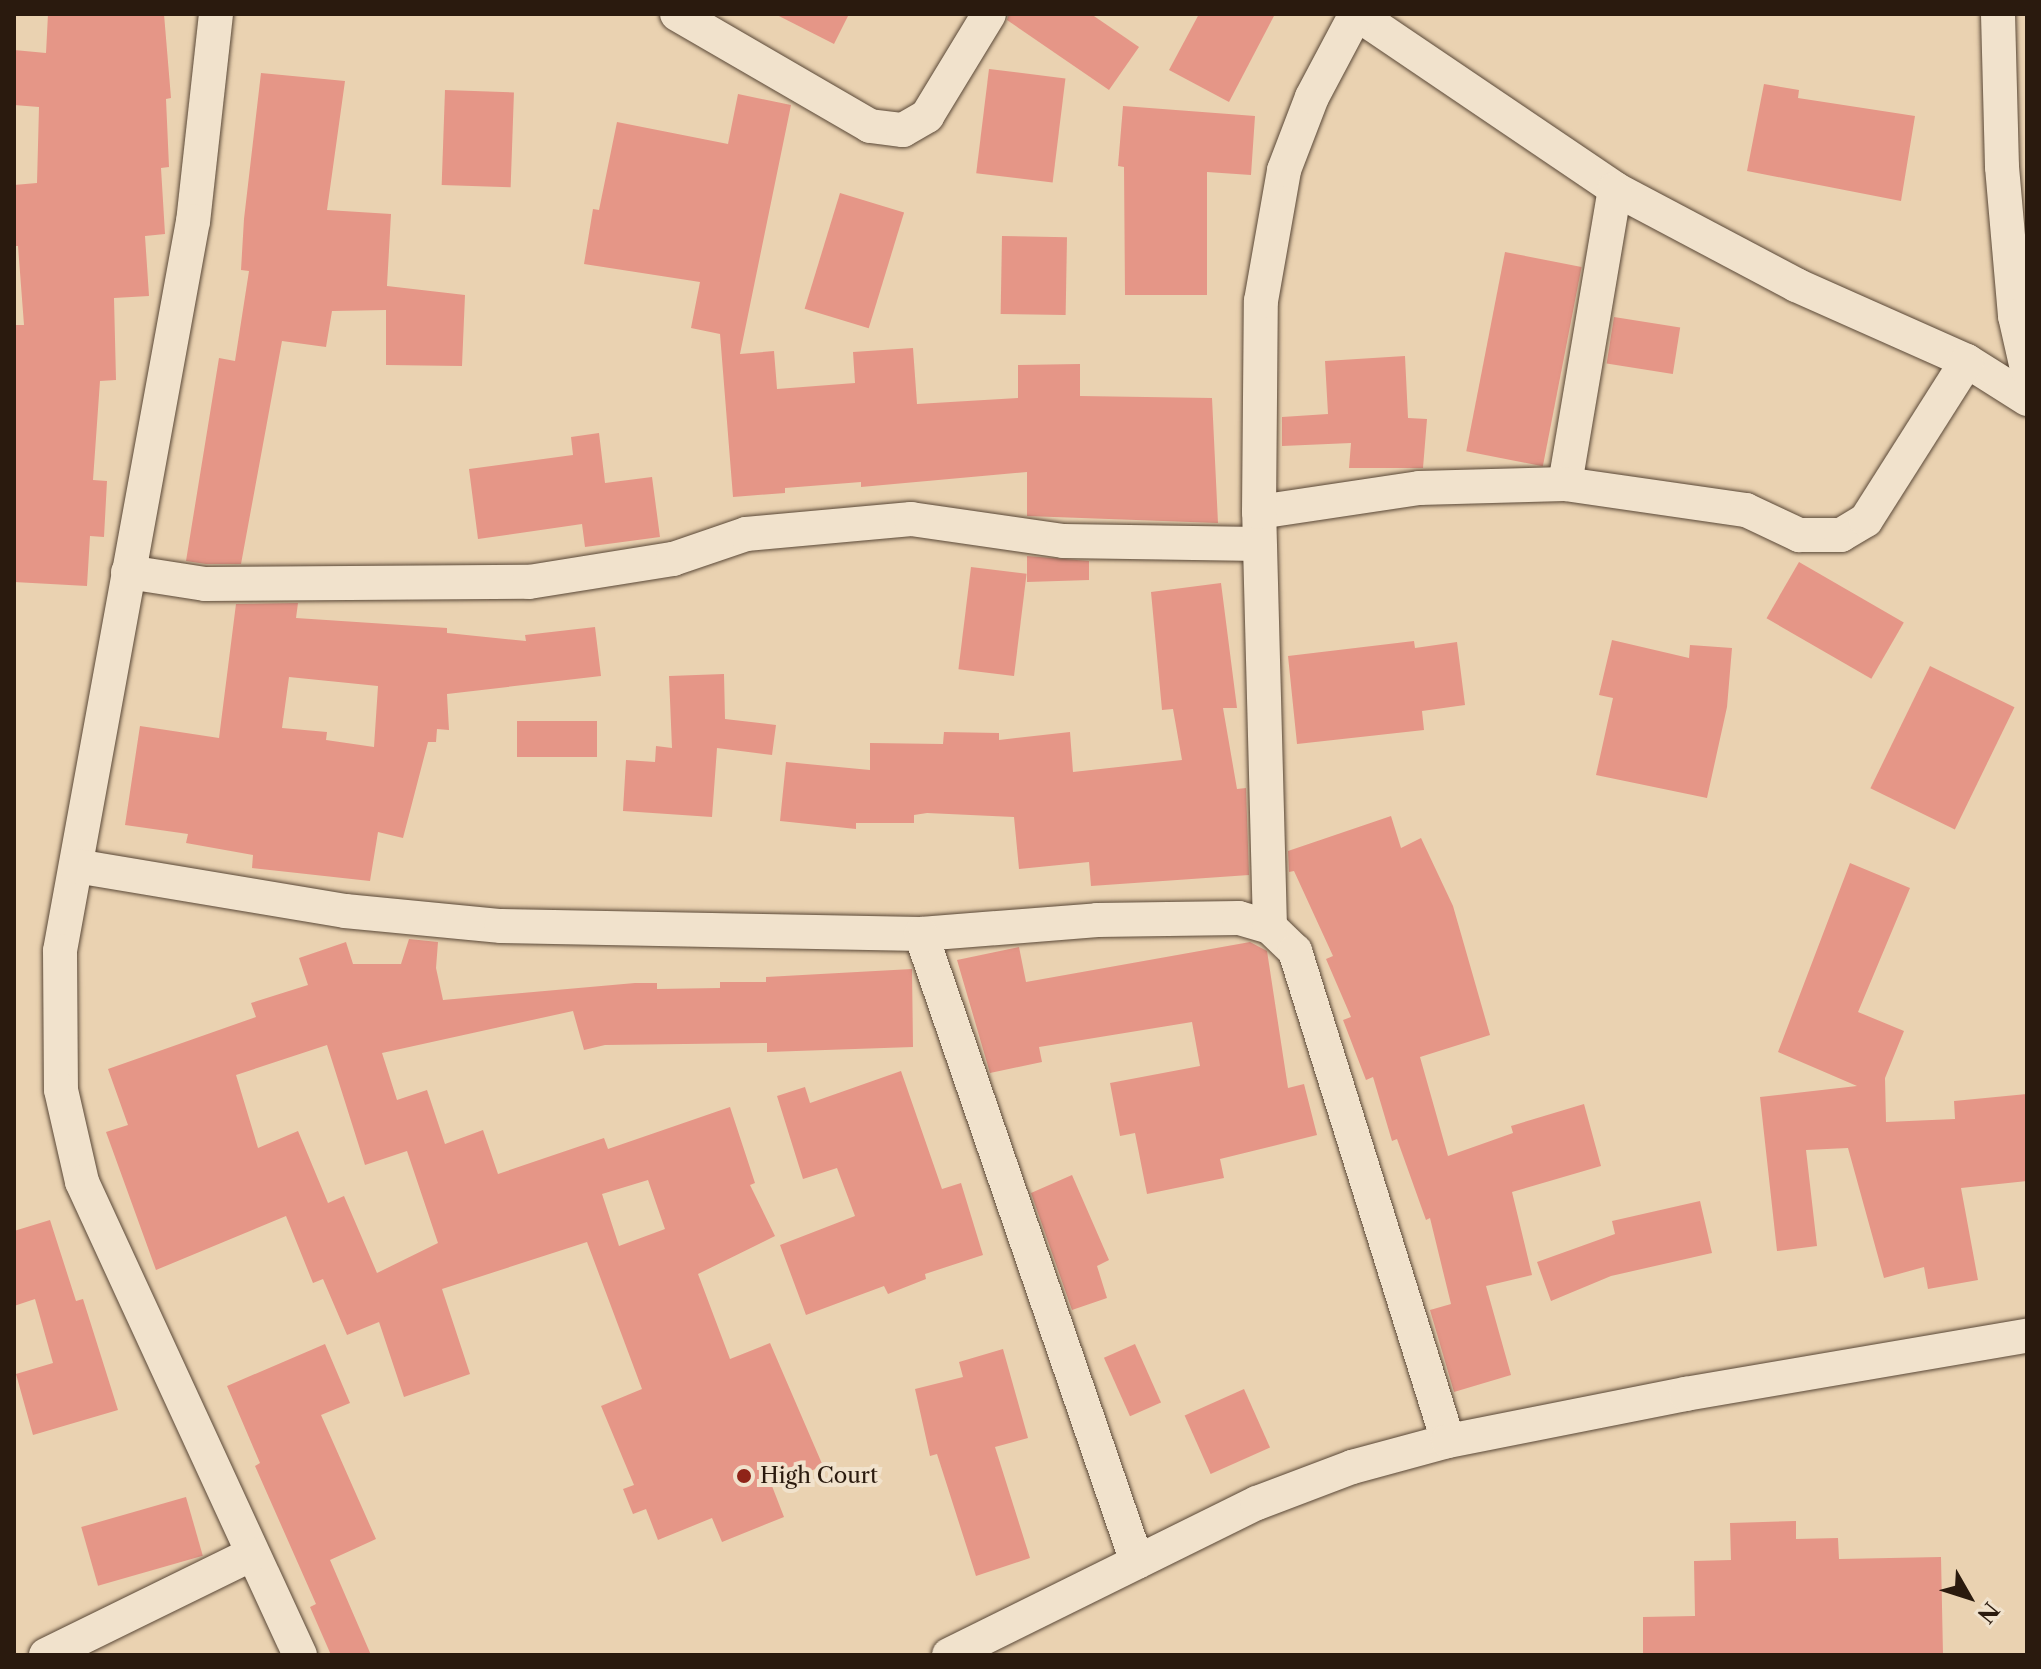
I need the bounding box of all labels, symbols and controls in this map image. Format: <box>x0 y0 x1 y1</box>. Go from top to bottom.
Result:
place label: High Court <box>760 1463 878 1489</box>
marker: High Court <box>735 1467 753 1485</box>
north arrow <box>1929 1557 2009 1637</box>
text: N <box>1972 1596 2005 1628</box>

